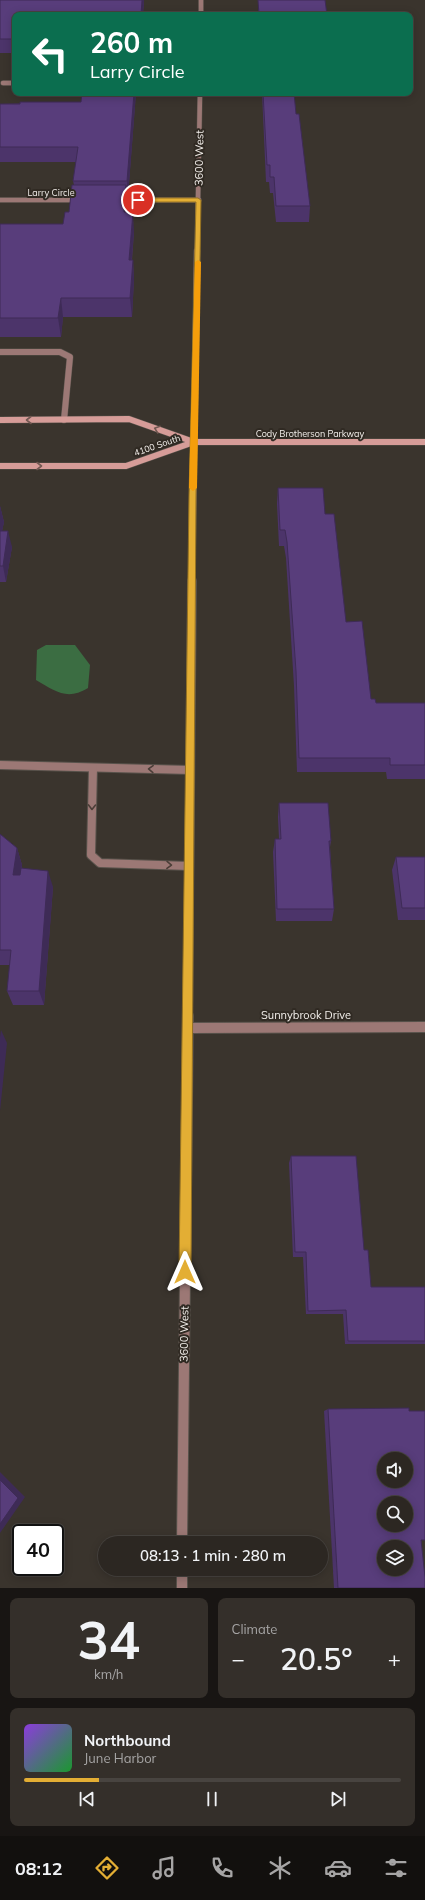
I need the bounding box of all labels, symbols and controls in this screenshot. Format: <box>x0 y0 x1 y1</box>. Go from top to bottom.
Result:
text: 260 m <box>90 25 173 60</box>
icon: left <box>24 28 76 80</box>
text: Larry Circle <box>90 60 184 83</box>
street label: 3600 West <box>192 130 206 186</box>
pin <box>121 183 155 217</box>
street label: Larry Circle <box>27 187 75 199</box>
icon: arrive <box>127 189 149 211</box>
one-way arrow <box>26 416 32 424</box>
one-way arrow <box>154 425 161 434</box>
street label: Cody Brotherson Parkway <box>256 428 364 440</box>
street label: 4100 South <box>132 432 182 458</box>
one-way arrow <box>36 462 42 470</box>
one-way arrow <box>148 764 154 773</box>
one-way arrow <box>88 804 96 810</box>
one-way arrow <box>166 861 172 869</box>
street label: Sunnybrook Drive <box>261 1008 351 1022</box>
position arrow <box>164 1251 206 1293</box>
street label: 3600 West <box>177 1306 191 1362</box>
map controls <box>377 1452 413 1576</box>
button: sound <box>377 1452 413 1488</box>
button: search <box>377 1496 413 1532</box>
speed limit sign: 40 <box>12 1524 64 1576</box>
button: layers <box>377 1540 413 1576</box>
text: 08:13 · 1 min · 280 m <box>140 1546 286 1565</box>
text: 34 <box>78 1607 140 1672</box>
text: Climate <box>232 1621 277 1637</box>
text: 20.5° <box>280 1640 352 1678</box>
text: − <box>232 1645 245 1673</box>
text: + <box>388 1645 401 1673</box>
text: km/h <box>94 1666 123 1682</box>
text: Northbound <box>84 1731 171 1750</box>
text: June Harbor <box>84 1750 156 1766</box>
icon: previous <box>76 1788 98 1810</box>
icon: pause <box>201 1788 223 1810</box>
icon: next <box>327 1788 349 1810</box>
icon: directions <box>93 1854 121 1882</box>
icon: music <box>150 1854 178 1882</box>
icon: phone <box>208 1854 236 1882</box>
icon: climate <box>266 1854 294 1882</box>
icon: car <box>324 1854 352 1882</box>
icon: filters <box>382 1854 410 1882</box>
text: 08:12 <box>15 1857 63 1880</box>

